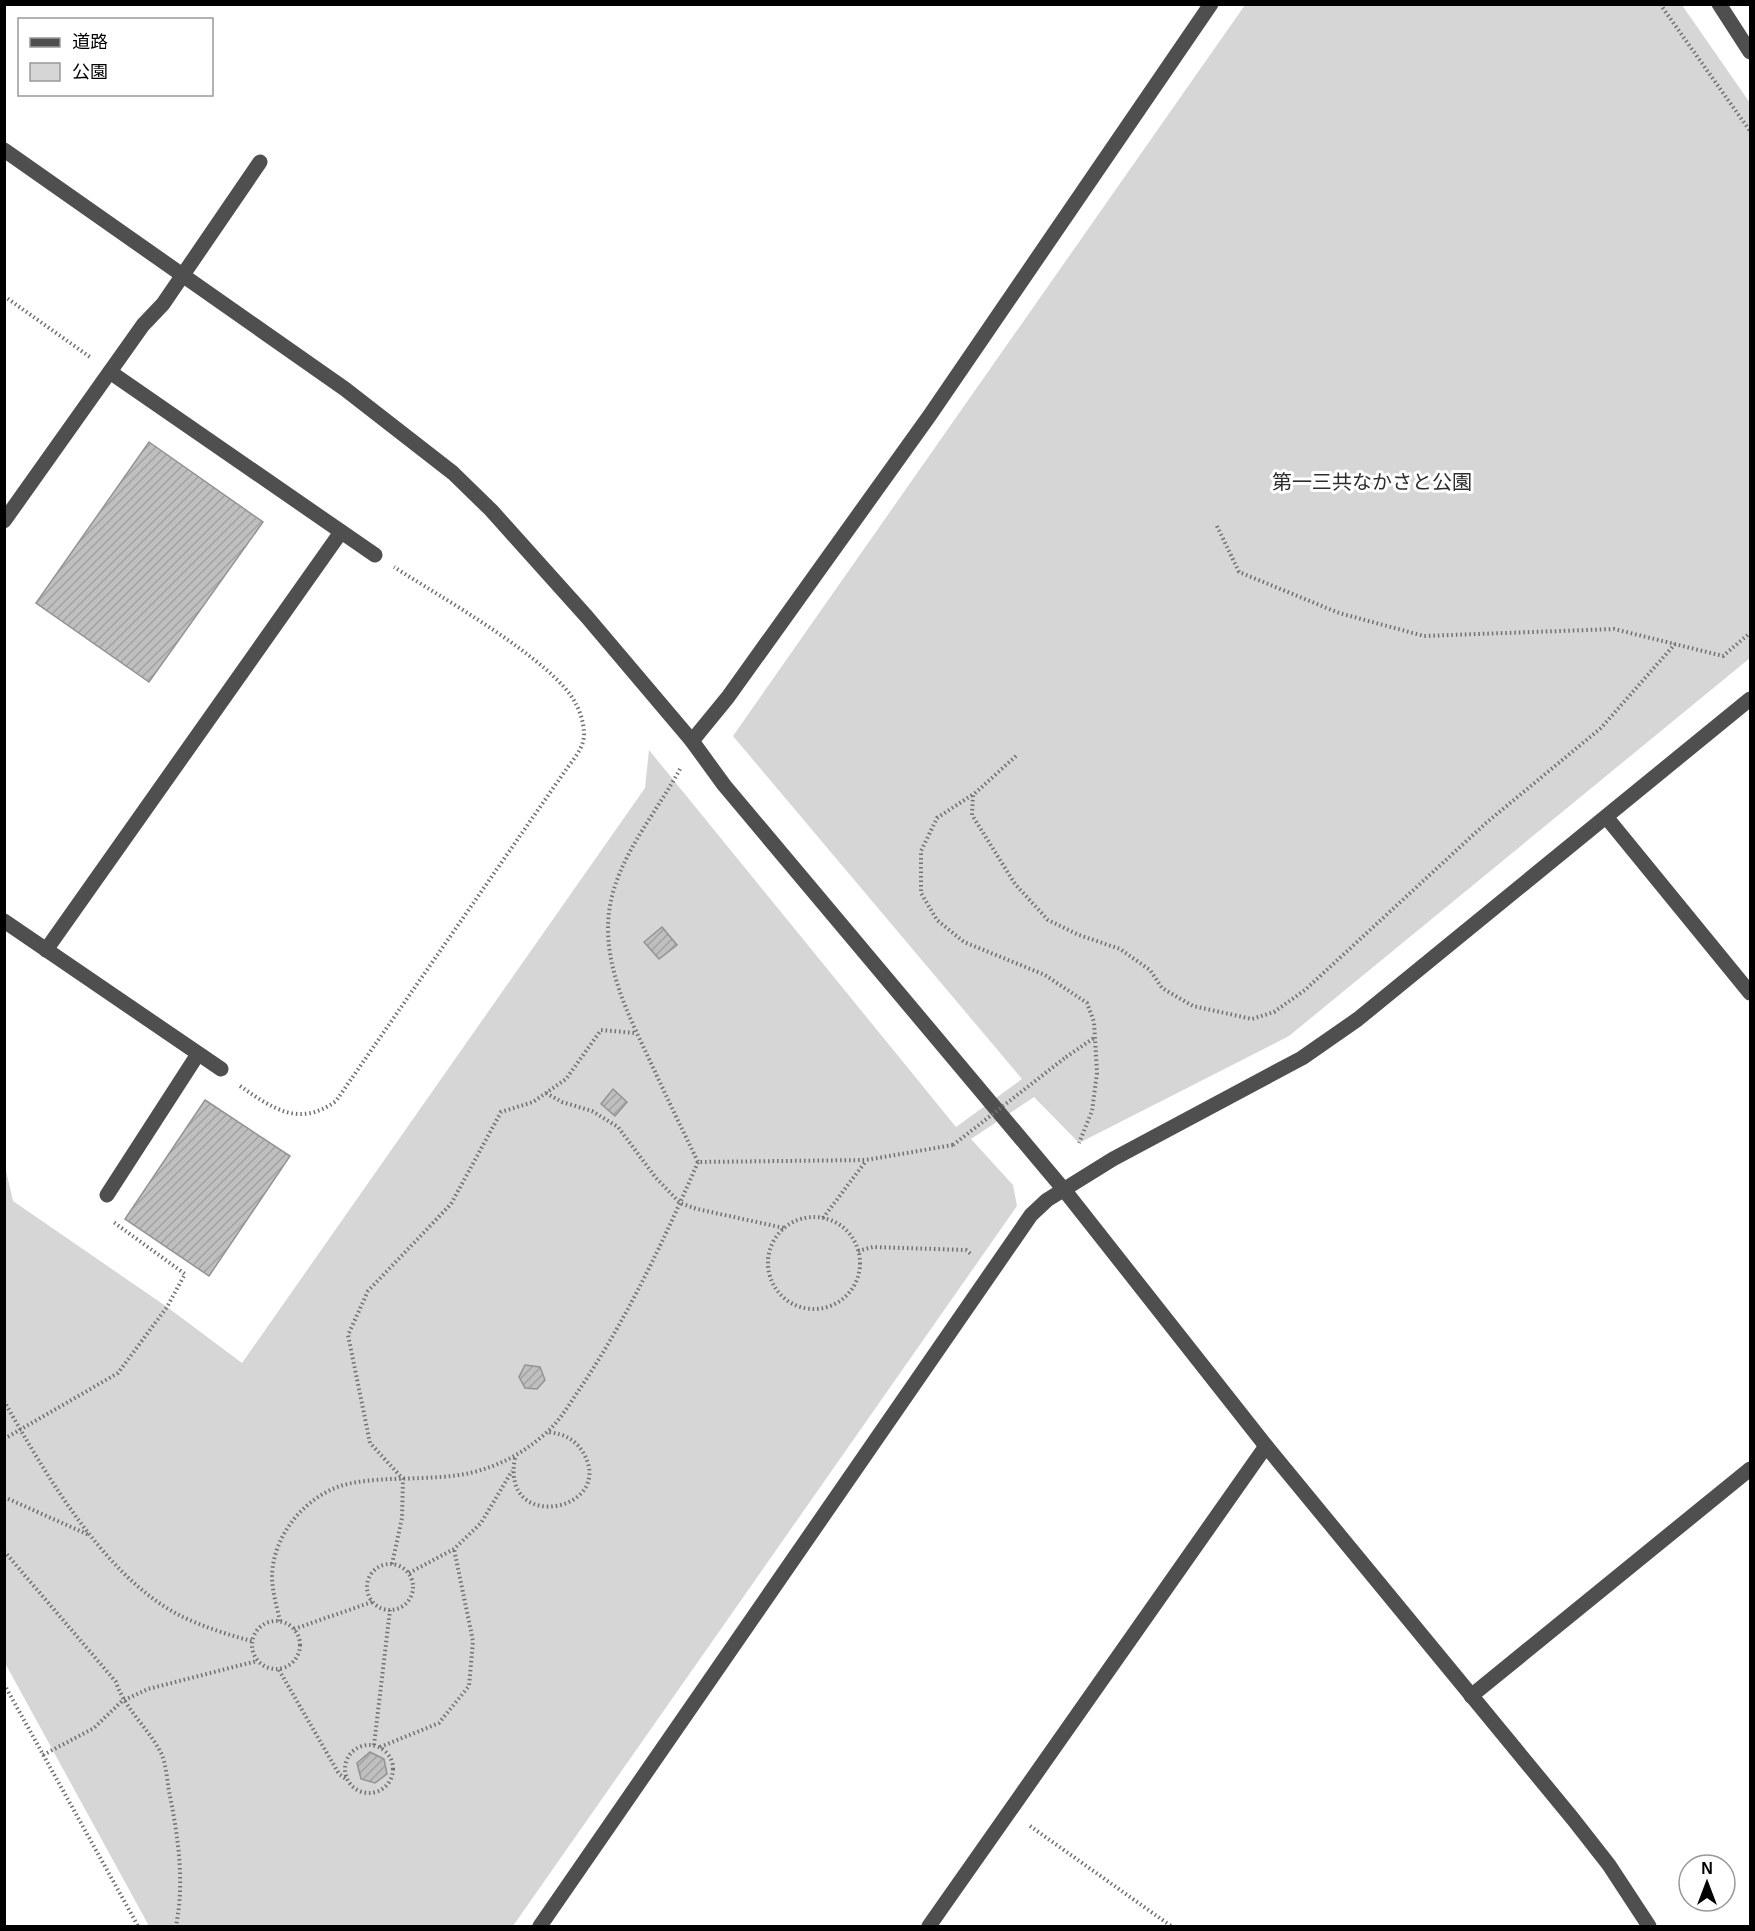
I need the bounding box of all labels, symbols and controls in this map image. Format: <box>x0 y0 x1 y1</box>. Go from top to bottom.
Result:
legend <box>18 18 213 96</box>
text: 道路 <box>72 32 108 52</box>
text: 公園 <box>72 62 108 82</box>
park label: 第一三共なかさと公園 <box>1272 471 1472 493</box>
north arrow <box>1677 1853 1737 1913</box>
text: N <box>1701 1860 1713 1877</box>

